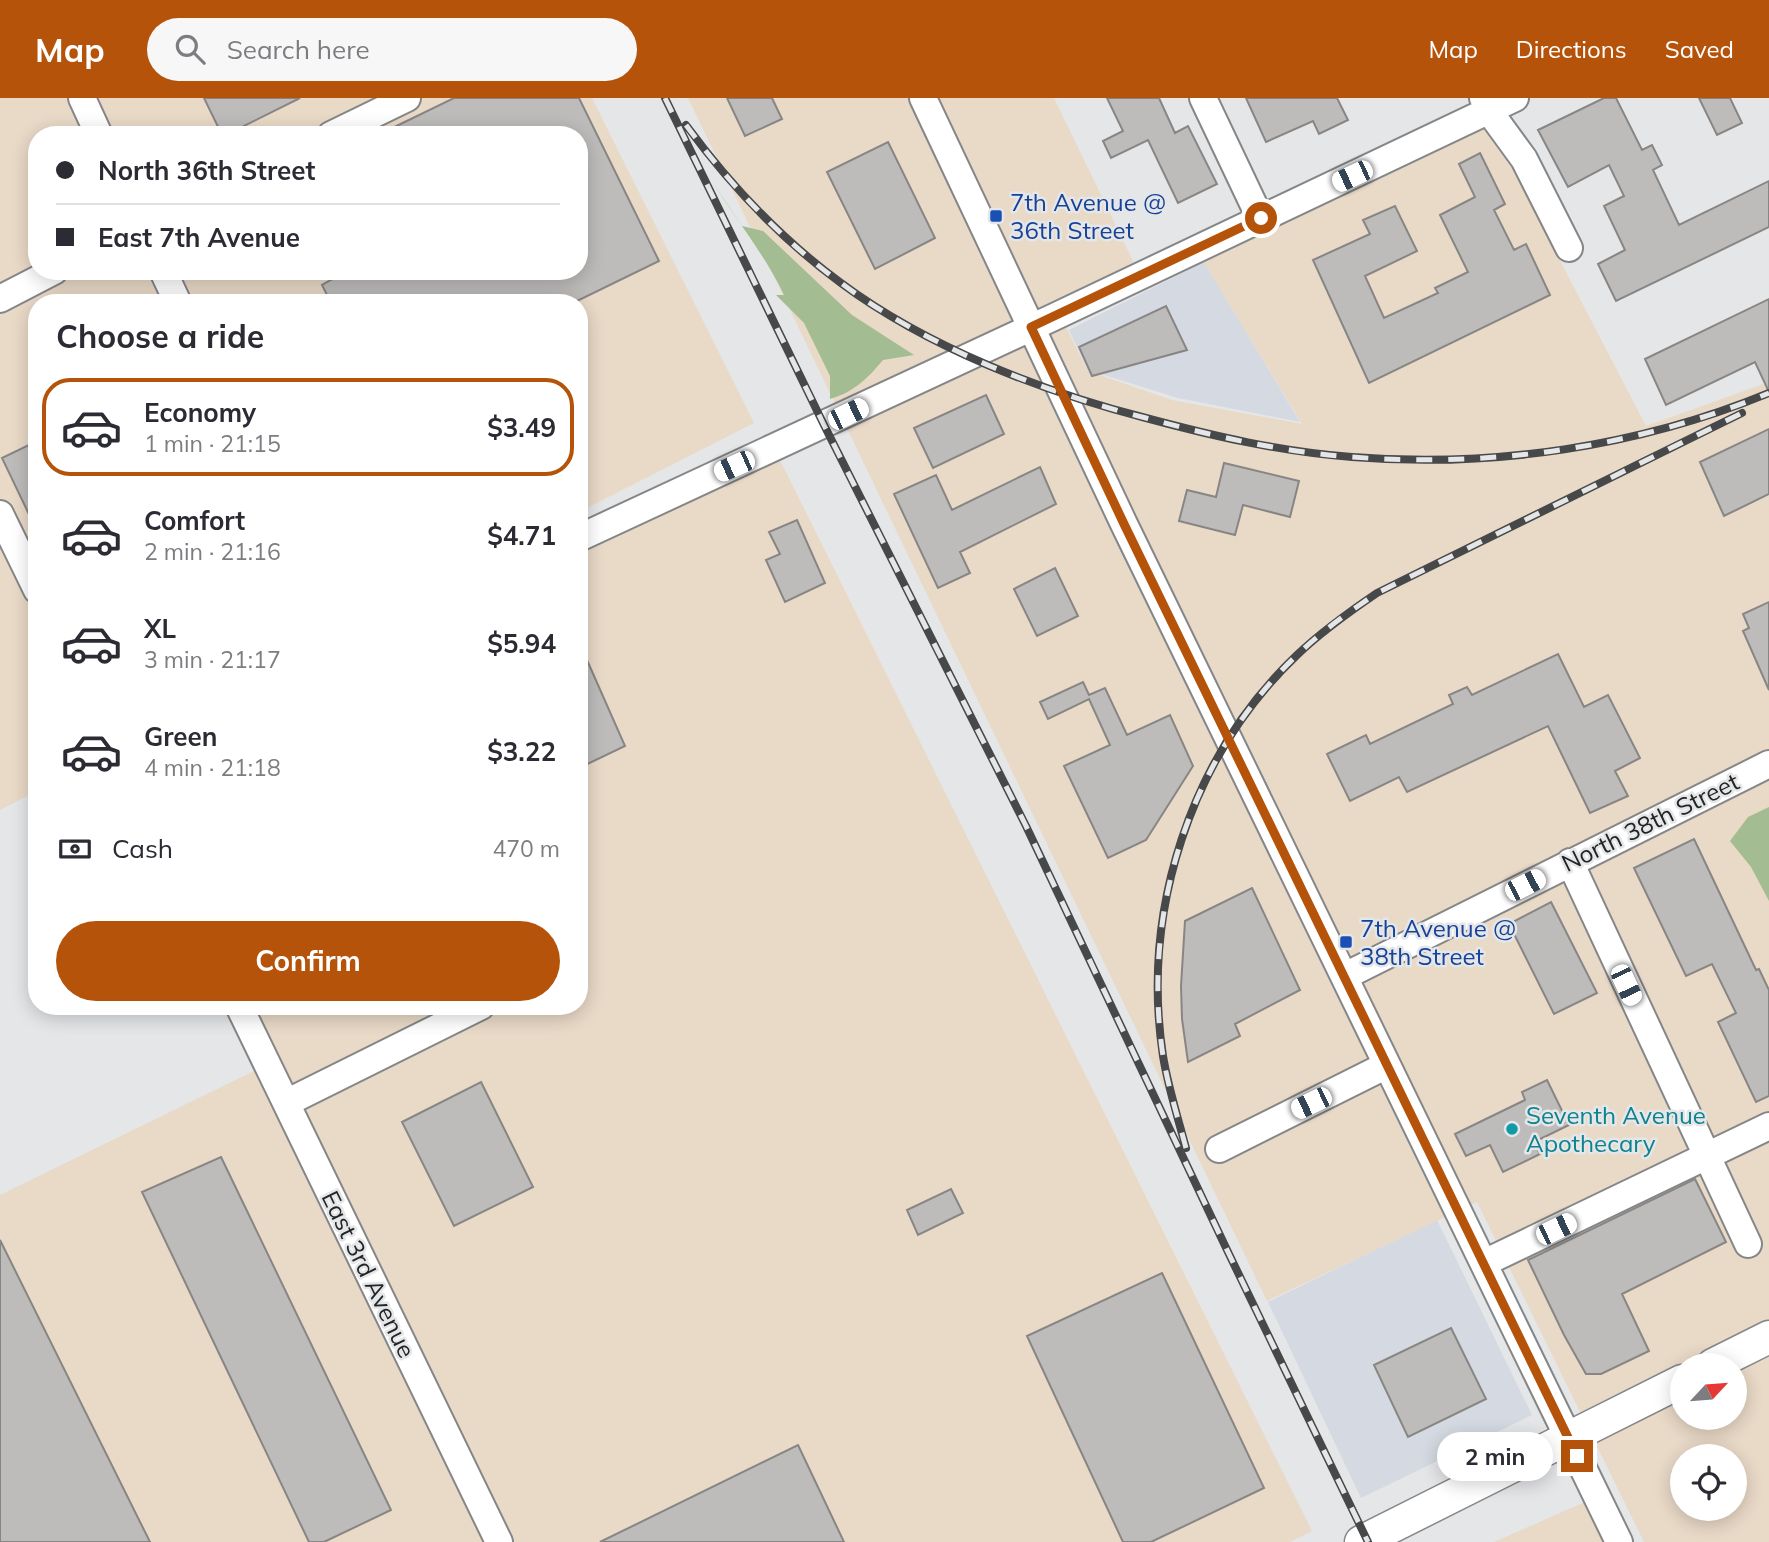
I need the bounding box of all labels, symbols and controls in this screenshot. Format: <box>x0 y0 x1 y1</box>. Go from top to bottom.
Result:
search box <box>147 18 637 81</box>
text: Map <box>35 29 105 70</box>
icon: search <box>171 30 209 68</box>
text: Search here <box>227 33 370 66</box>
text: Map <box>1428 34 1478 64</box>
text: Directions <box>1516 34 1627 64</box>
text: Saved <box>1665 34 1734 64</box>
text: North 36th Street <box>98 154 315 187</box>
car <box>1329 158 1376 194</box>
place label: 7th Avenue @ 36th Street <box>1010 187 1166 245</box>
route start <box>1245 202 1277 234</box>
marker: 7th Avenue @ 36th Street <box>988 208 1004 224</box>
text: East 7th Avenue <box>98 221 300 254</box>
text: Choose a ride <box>56 316 264 356</box>
car <box>825 395 872 433</box>
icon: car <box>60 396 123 459</box>
text: Economy <box>144 396 256 429</box>
text: $3.49 <box>487 411 556 444</box>
text: 1 min · 21:15 <box>144 429 281 458</box>
car <box>711 448 758 484</box>
icon: car <box>60 504 123 567</box>
text: Comfort <box>144 504 245 537</box>
text: $4.71 <box>487 519 556 552</box>
text: 2 min · 21:16 <box>144 537 281 566</box>
icon: car <box>60 612 123 675</box>
text: XL <box>144 612 176 645</box>
text: $5.94 <box>487 627 556 660</box>
text: 3 min · 21:17 <box>144 645 281 674</box>
icon: car <box>60 720 123 783</box>
text: Green <box>144 720 217 753</box>
text: $3.22 <box>487 735 556 768</box>
text: 4 min · 21:18 <box>144 753 281 782</box>
street label: North 38th Street <box>1556 766 1744 878</box>
icon: cash <box>56 830 94 868</box>
text: Cash <box>112 832 173 865</box>
text: 470 m <box>492 834 560 863</box>
car <box>1502 866 1549 904</box>
place label: 7th Avenue @ 38th Street <box>1360 913 1516 971</box>
button: Confirm <box>56 921 560 1001</box>
marker: 7th Avenue @ 38th Street <box>1338 934 1354 950</box>
car <box>1608 962 1645 1008</box>
car <box>1288 1084 1335 1122</box>
place label: Seventh Avenue Apothecary <box>1526 1100 1706 1158</box>
marker: Seventh Avenue Apothecary <box>1504 1121 1520 1137</box>
street label: East 3rd Avenue <box>316 1186 422 1362</box>
car <box>1533 1210 1580 1248</box>
north arrow <box>1670 1353 1746 1430</box>
map controls <box>1670 1353 1747 1521</box>
callout: 2 min <box>1437 1432 1552 1480</box>
route end <box>1561 1440 1593 1472</box>
text: 2 min <box>1465 1442 1525 1471</box>
button: locate <box>1670 1444 1747 1521</box>

